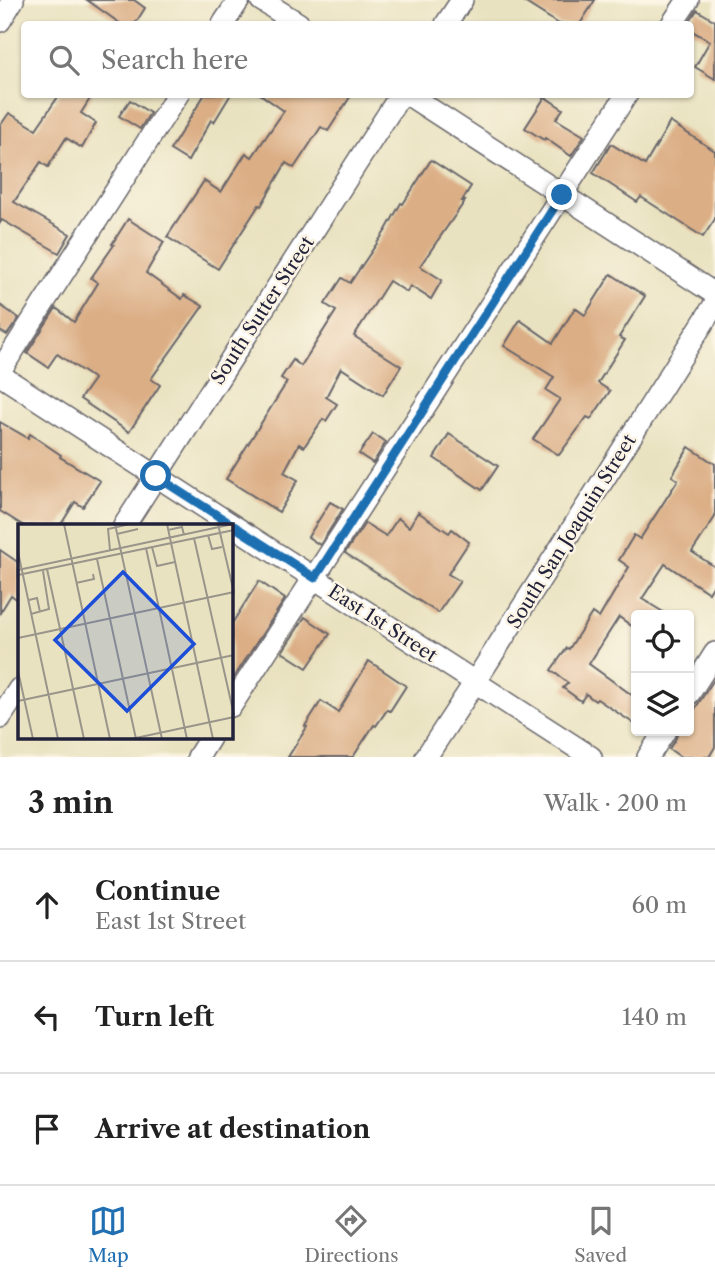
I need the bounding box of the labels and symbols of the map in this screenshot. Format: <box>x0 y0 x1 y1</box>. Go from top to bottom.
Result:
route end <box>546 179 577 210</box>
street label: South Sutter Street <box>206 232 319 389</box>
street label: South San Joaquin Street <box>502 430 641 633</box>
route start <box>140 460 171 491</box>
inset map <box>18 524 233 740</box>
street label: East 1st Street <box>324 580 442 667</box>

